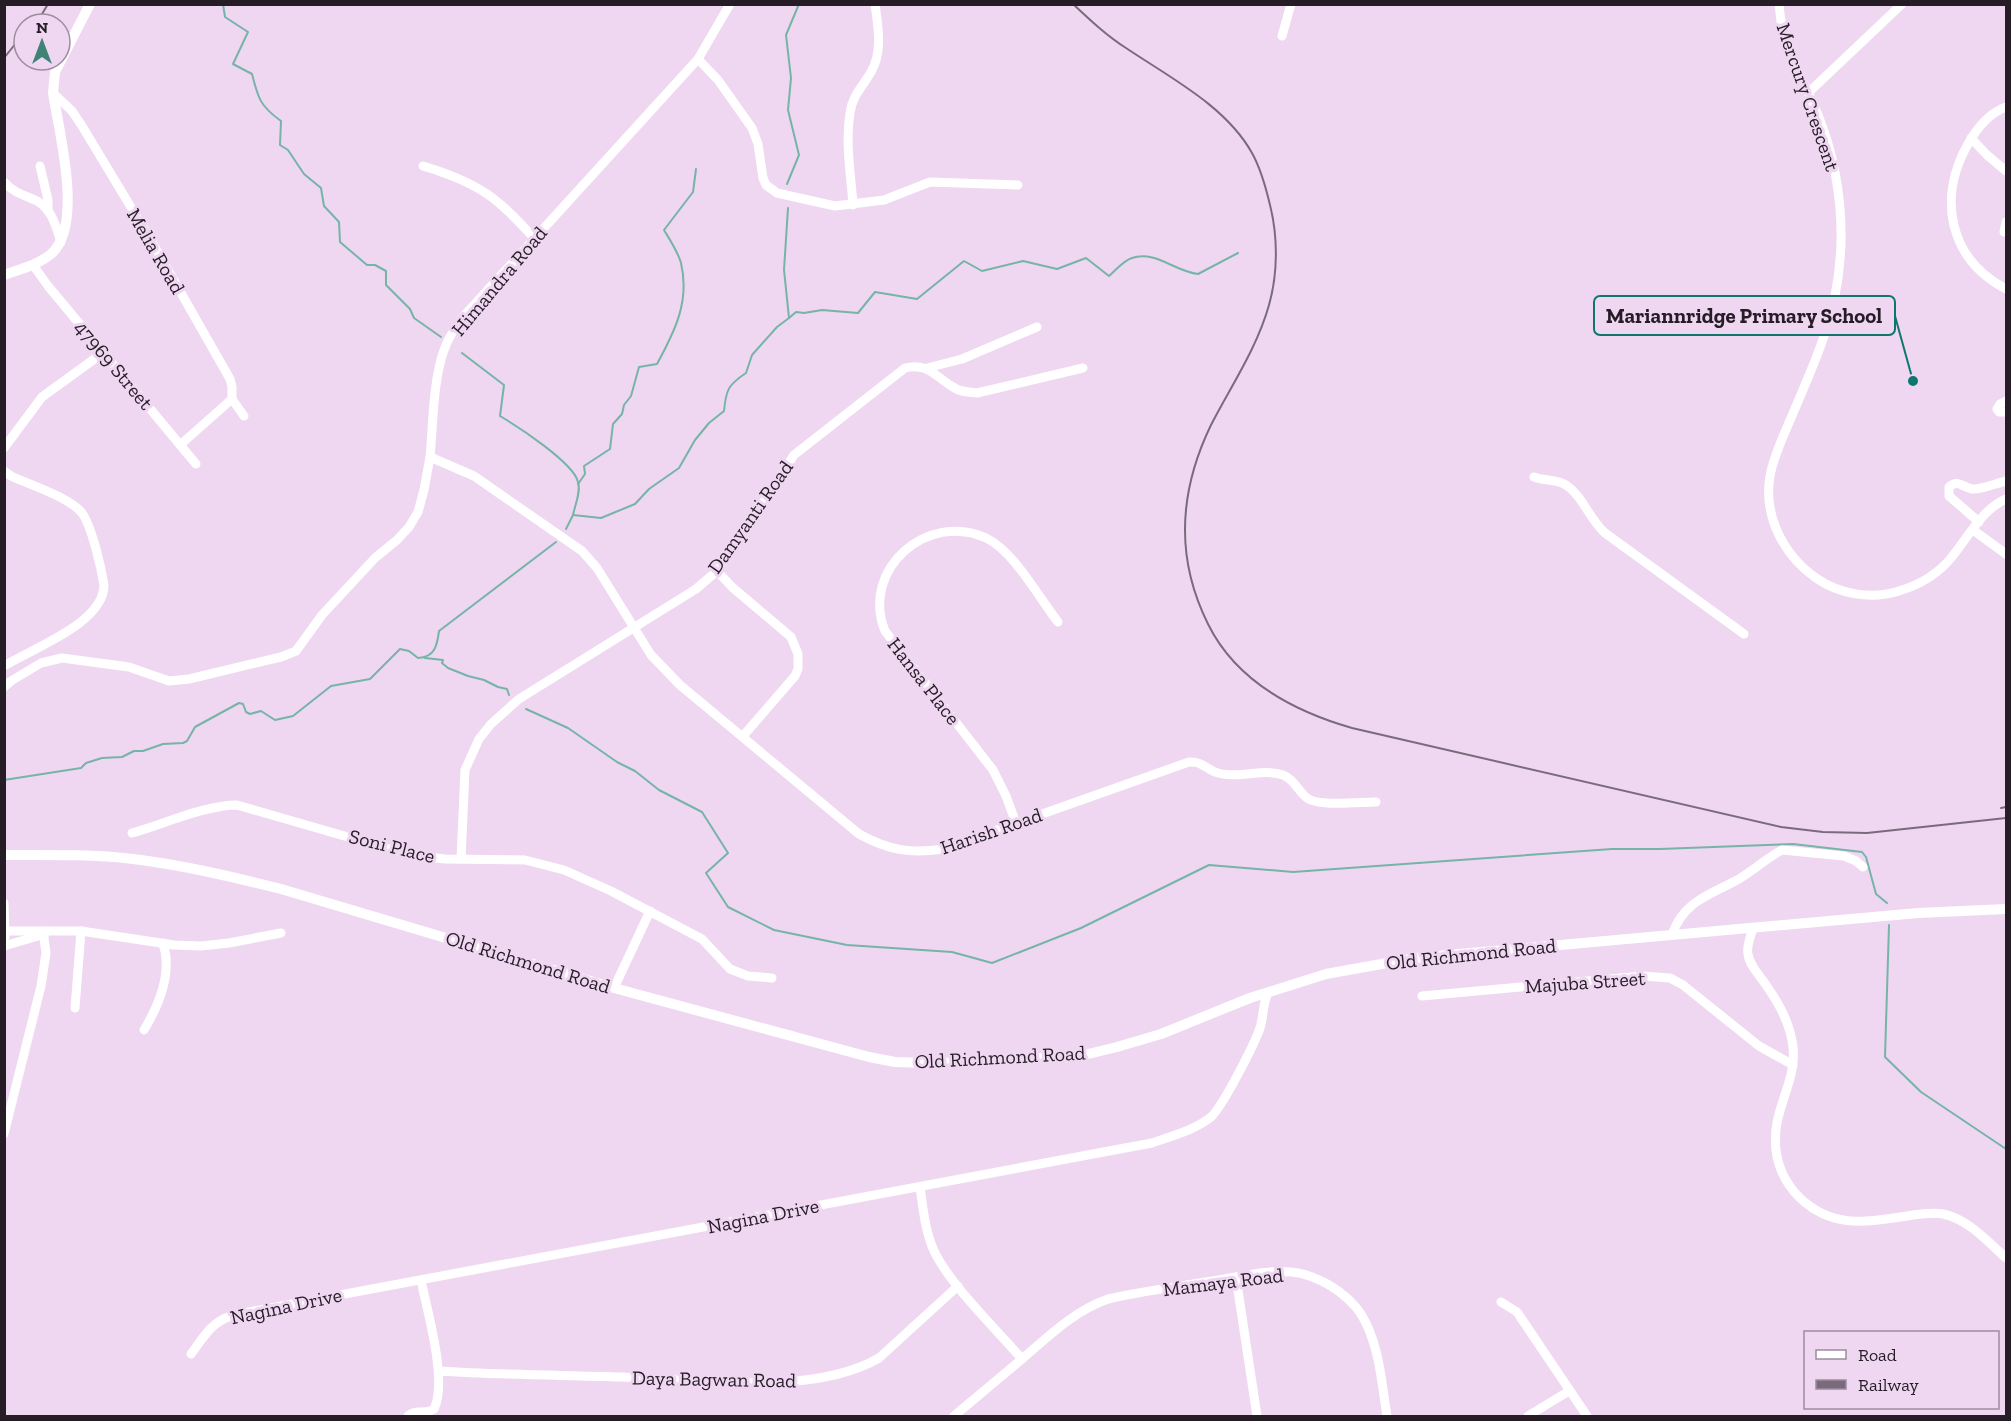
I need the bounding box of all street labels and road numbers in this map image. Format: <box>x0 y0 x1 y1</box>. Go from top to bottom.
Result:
street label: Mercury Crescent <box>1771 20 1845 175</box>
street label: Melia Road <box>122 204 190 298</box>
street label: Himandra Road <box>446 221 552 341</box>
street label: 47969 Street <box>70 316 159 415</box>
street label: Damyanti Road <box>702 456 798 578</box>
street label: Hansa Place <box>883 633 965 729</box>
street label: Harish Road <box>937 802 1045 860</box>
street label: Soni Place <box>347 824 437 868</box>
street label: Old Richmond Road <box>443 926 613 998</box>
street label: Old Richmond Road <box>1385 933 1557 975</box>
street label: Majuba Street <box>1524 966 1647 998</box>
street label: Old Richmond Road <box>914 1041 1086 1073</box>
street label: Nagina Drive <box>705 1193 821 1239</box>
street label: Mamaya Road <box>1161 1263 1285 1301</box>
street label: Nagina Drive <box>228 1282 344 1330</box>
street label: Daya Bagwan Road <box>632 1366 796 1392</box>

